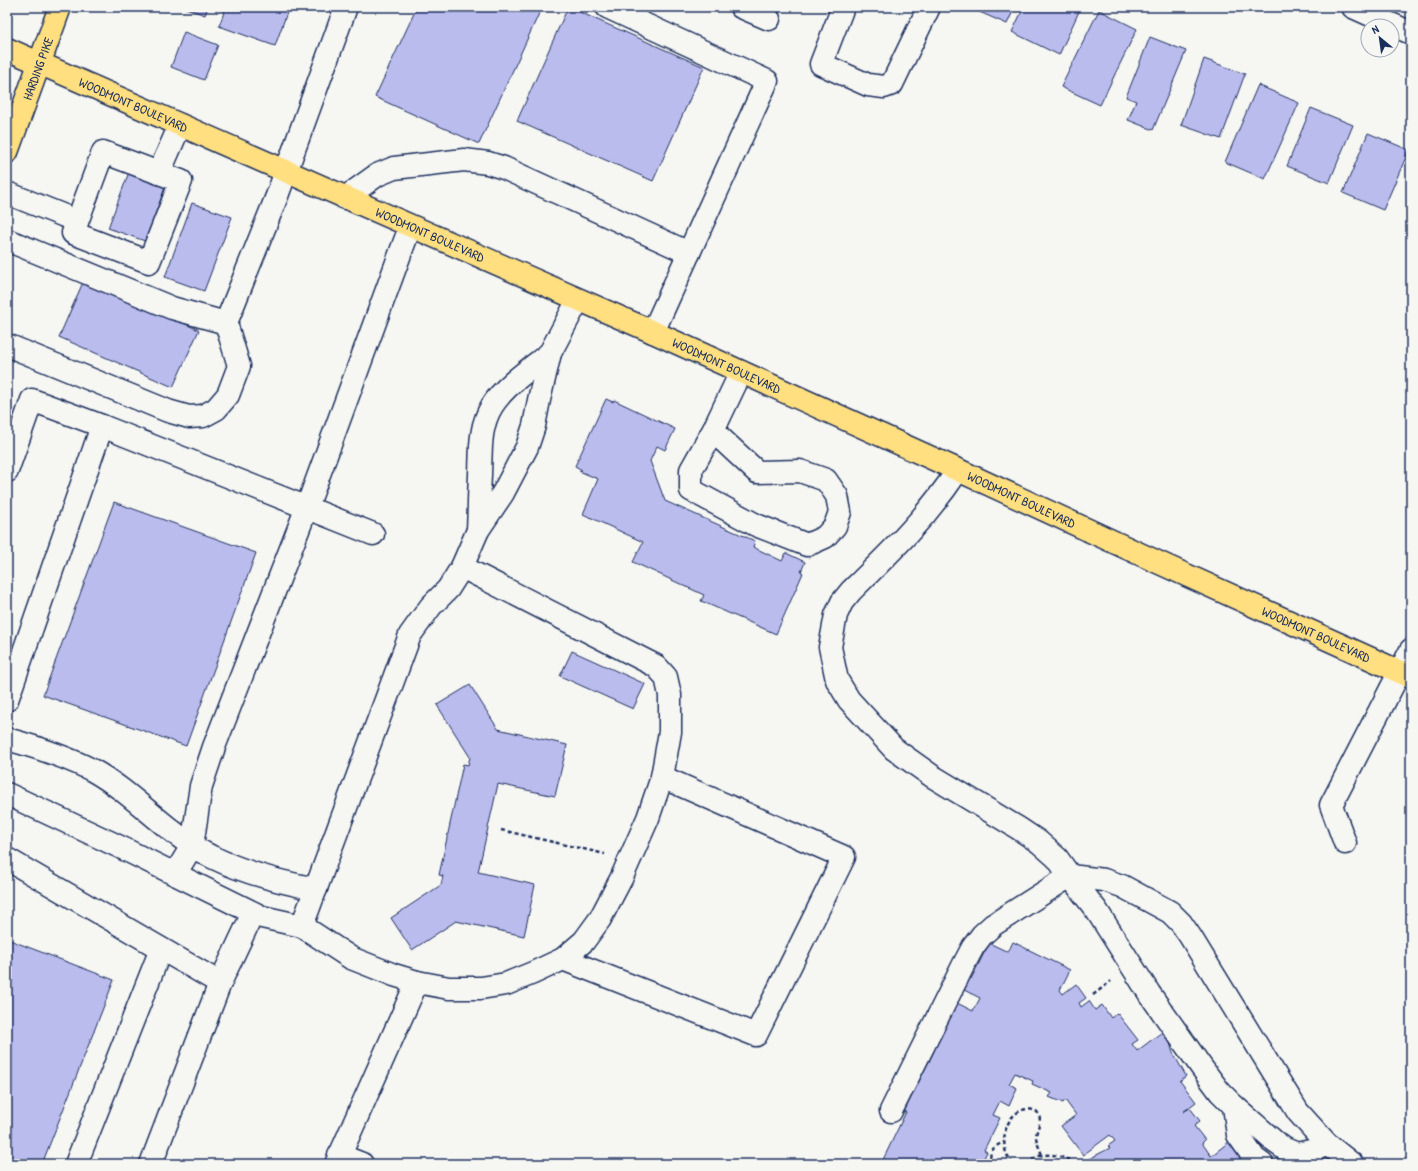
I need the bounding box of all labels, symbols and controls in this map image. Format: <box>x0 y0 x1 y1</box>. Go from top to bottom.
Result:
north arrow <box>1360 18 1400 58</box>
text: N <box>1369 22 1381 37</box>
street label: HARDING PIKE <box>18 34 57 102</box>
street label: WOODMONT BOULEVARD <box>76 73 191 136</box>
street label: WOODMONT BOULEVARD <box>373 203 488 266</box>
street label: WOODMONT BOULEVARD <box>670 333 784 398</box>
street label: WOODMONT BOULEVARD <box>965 467 1079 532</box>
street label: WOODMONT BOULEVARD <box>1259 602 1374 667</box>

